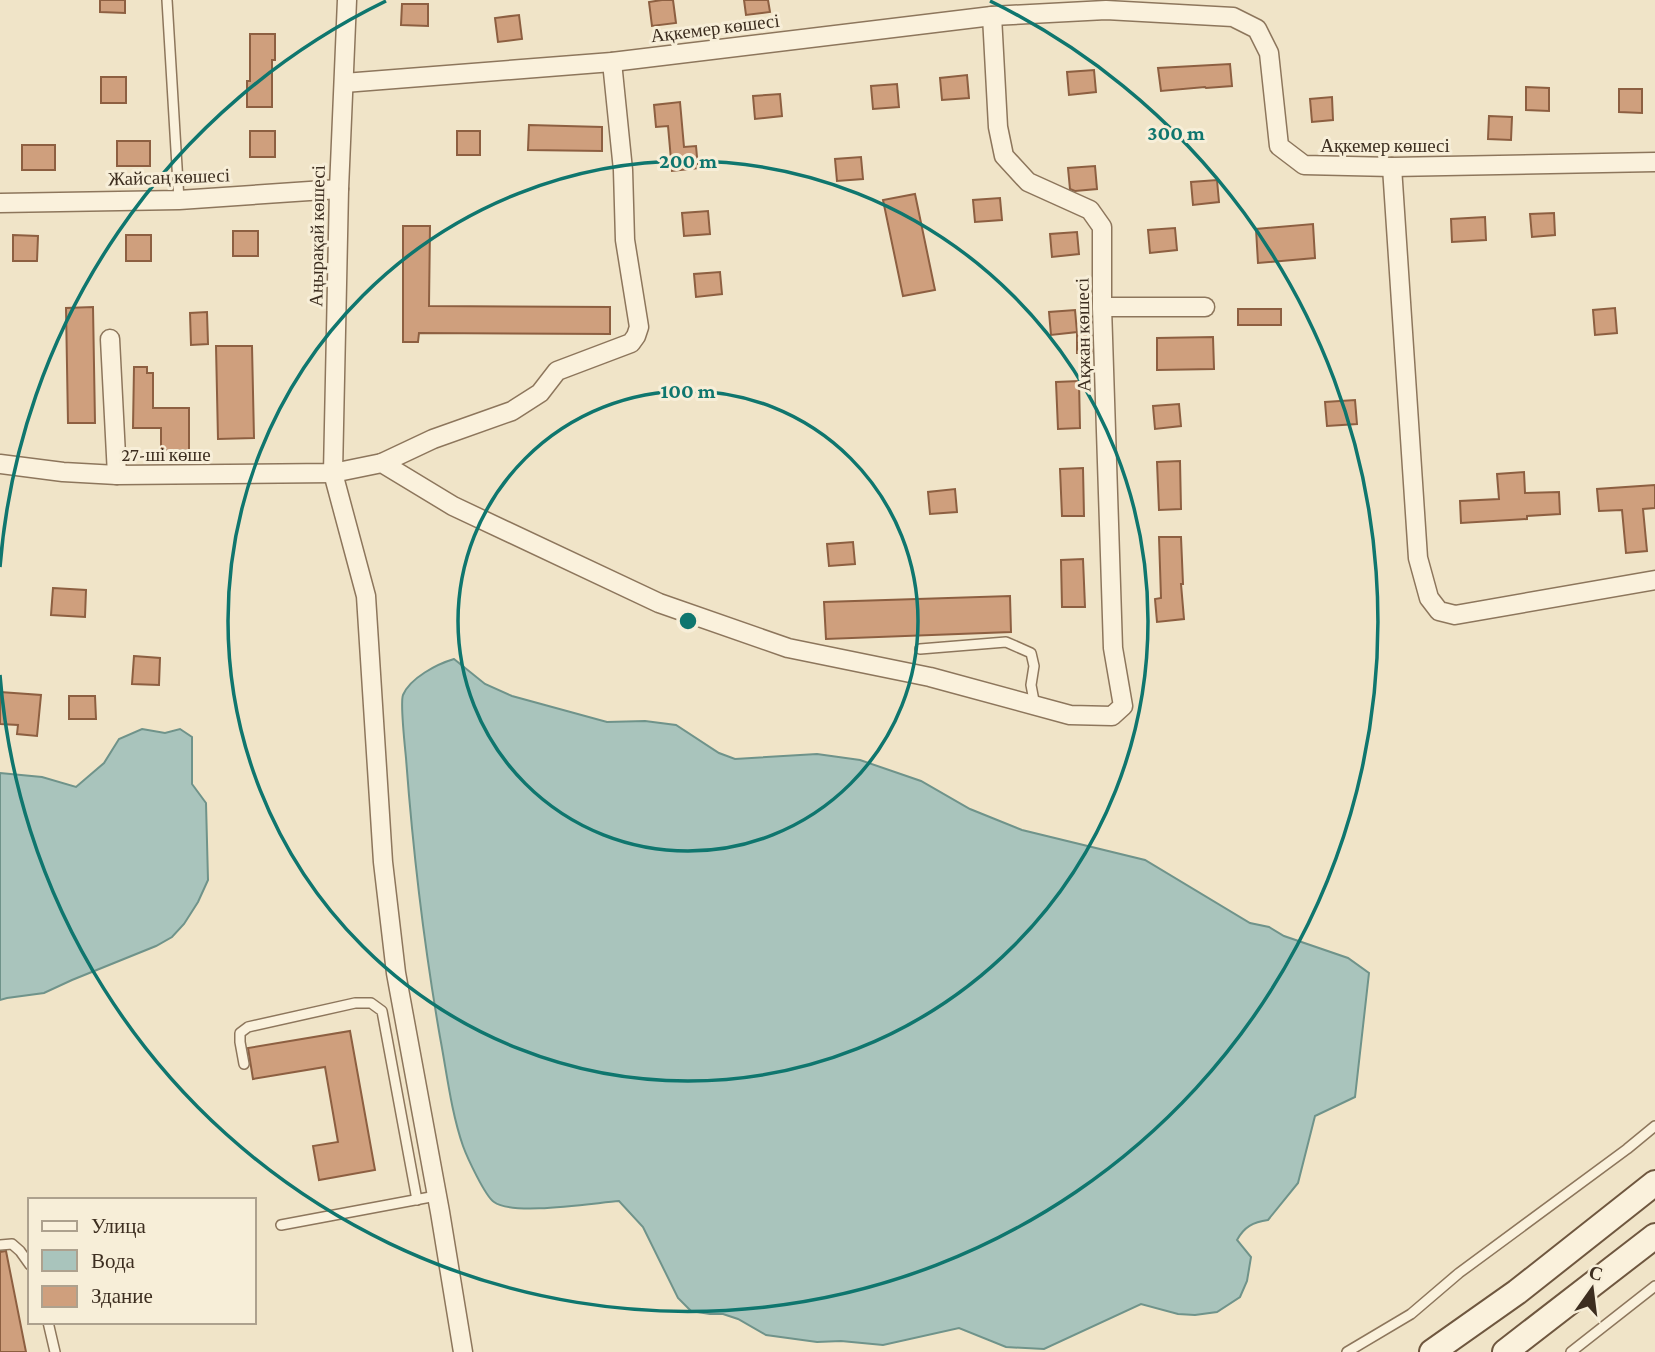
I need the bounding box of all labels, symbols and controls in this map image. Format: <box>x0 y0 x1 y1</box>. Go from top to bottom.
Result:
street label: Ақкемер көшесі <box>649 10 781 46</box>
text: 300 m <box>1147 121 1205 145</box>
street label: Ақкемер көшесі <box>1320 135 1450 156</box>
text: 200 m <box>659 149 717 173</box>
street label: Жайсаң көшесі <box>108 164 230 190</box>
street label: Аңырақай көшесі <box>305 165 329 307</box>
street label: Ақжан көшесі <box>1072 278 1094 392</box>
text: 100 m <box>660 379 716 403</box>
street label: 27-ші көше <box>121 444 211 465</box>
centre of rings <box>676 609 700 633</box>
legend <box>28 1198 256 1324</box>
text: Улица <box>91 1214 146 1238</box>
text: Вода <box>91 1249 136 1273</box>
north arrow <box>1557 1254 1627 1324</box>
text: С <box>1587 1261 1605 1285</box>
text: Здание <box>91 1284 153 1308</box>

